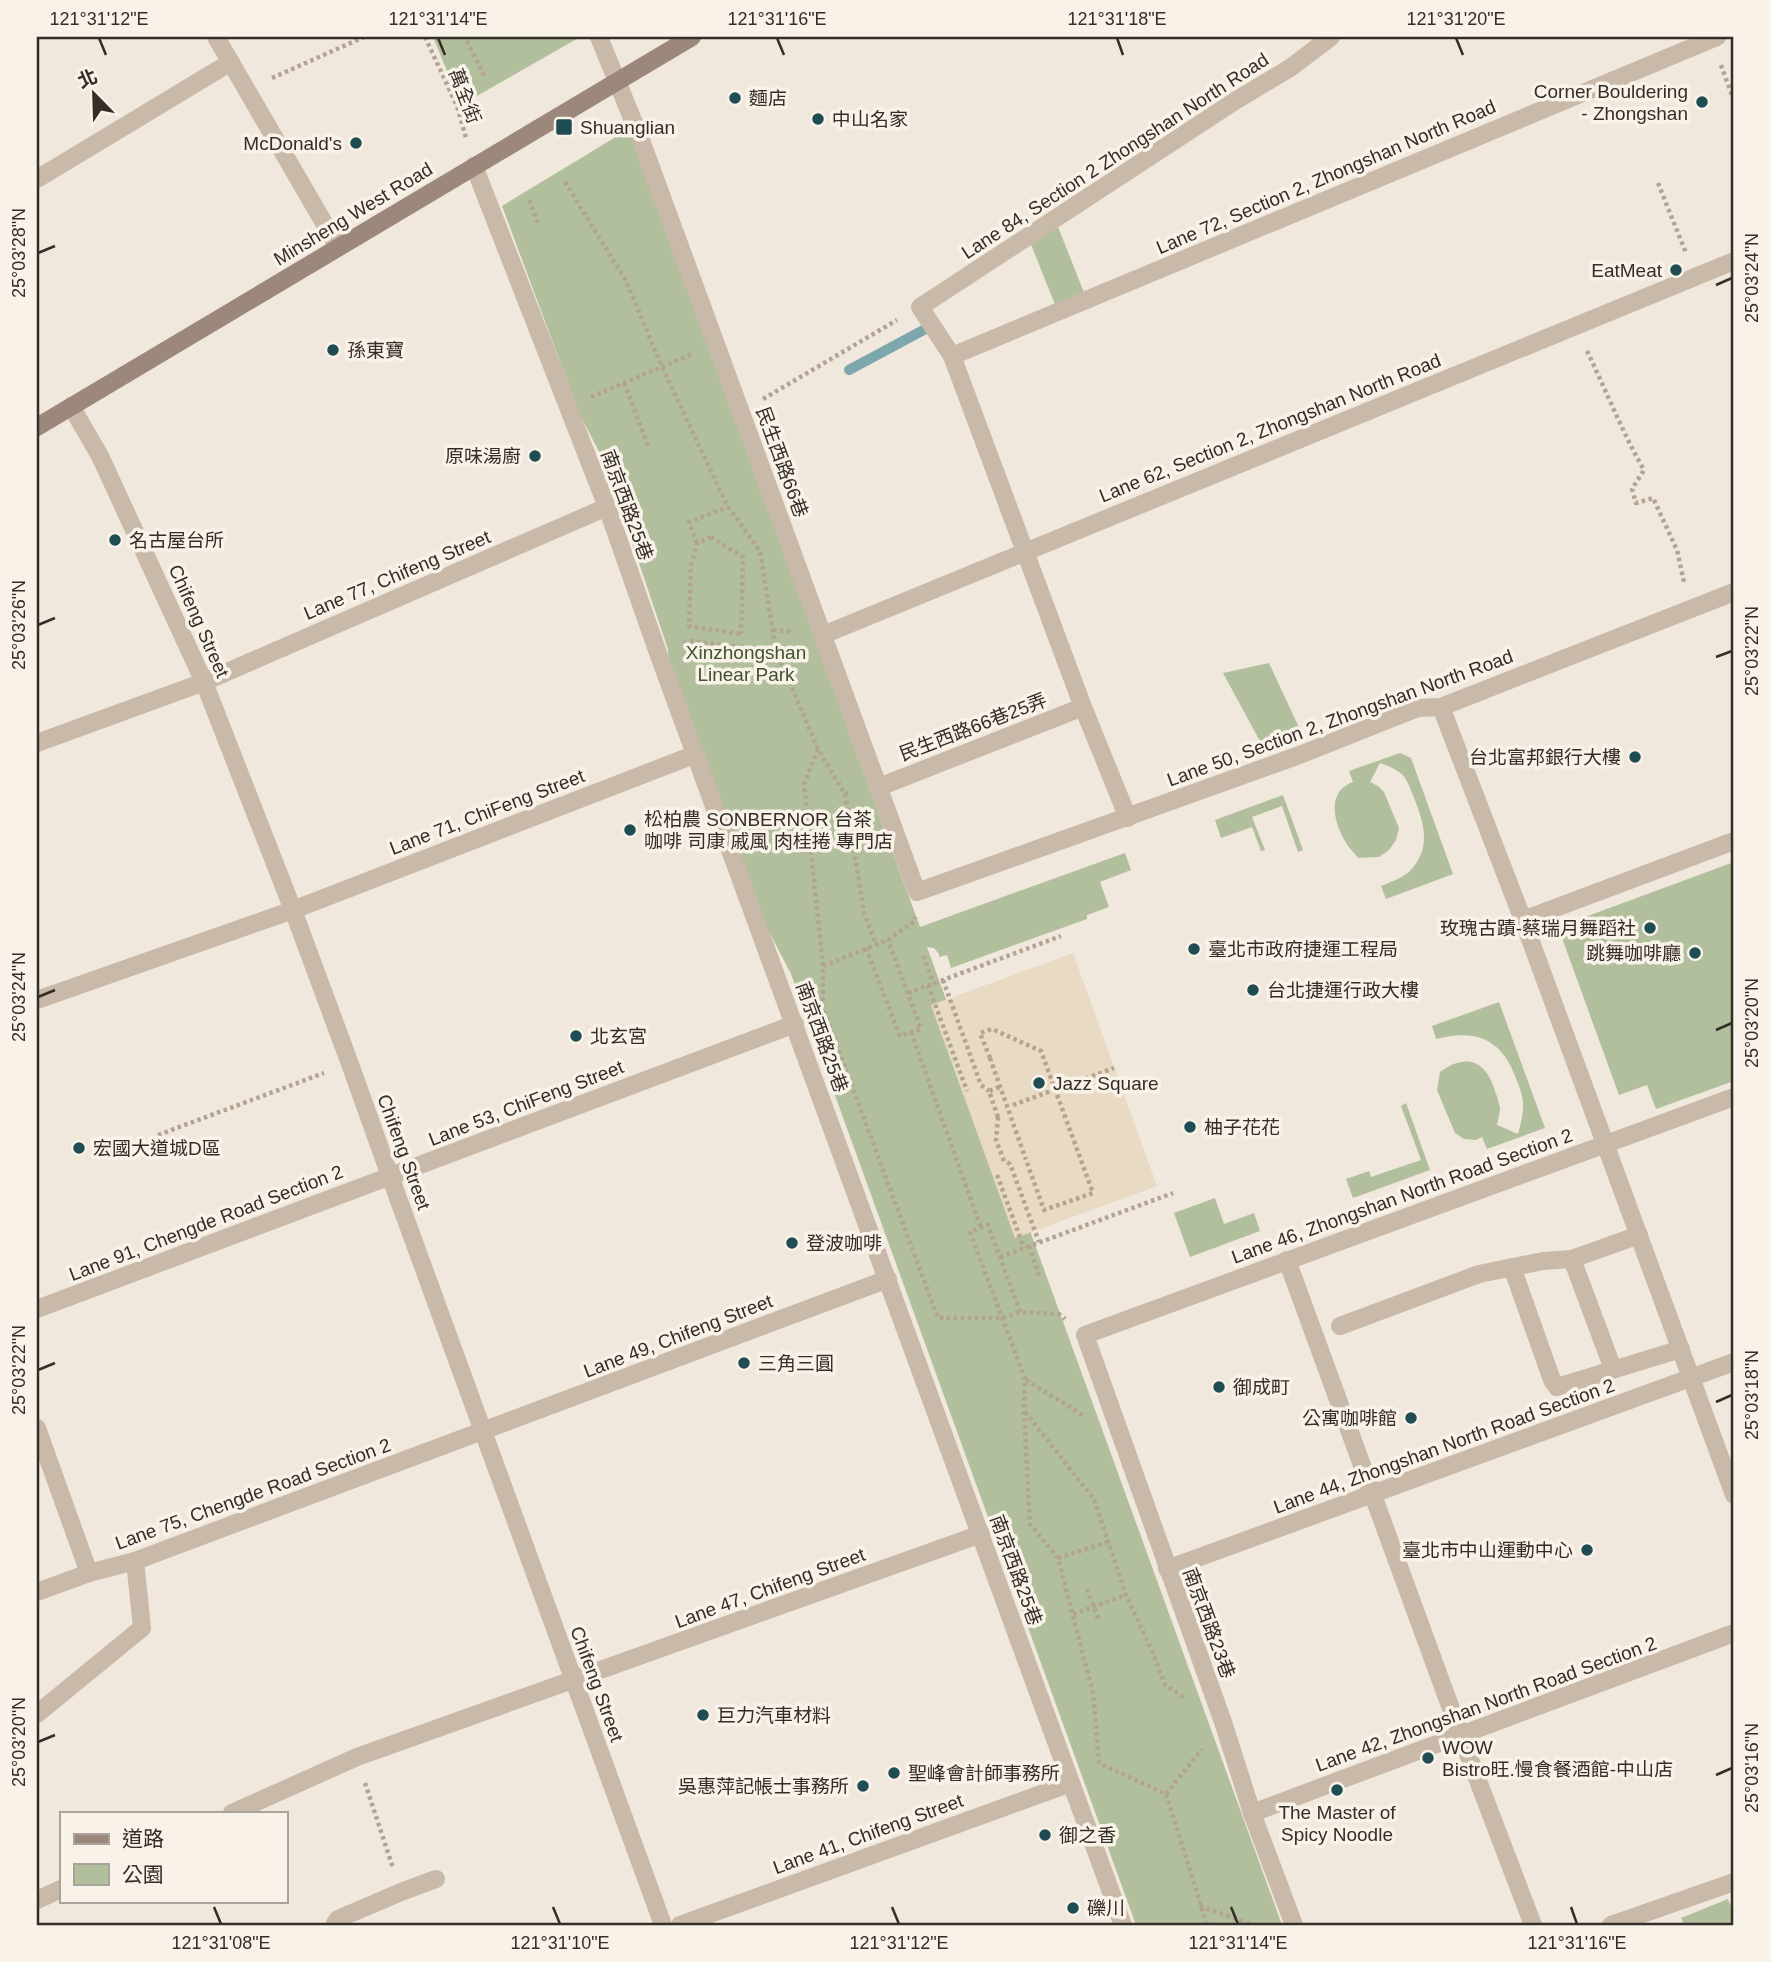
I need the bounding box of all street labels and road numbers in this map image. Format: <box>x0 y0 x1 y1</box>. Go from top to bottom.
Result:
street label: Lane 84, Section 2 Zhongshan North Road <box>958 49 1272 263</box>
street label: 萬全街 <box>445 66 485 126</box>
street label: Lane 72, Section 2, Zhongshan North Road <box>1153 96 1499 258</box>
street label: Minsheng West Road <box>270 158 436 270</box>
street label: Lane 62, Section 2, Zhongshan North Road <box>1096 350 1444 506</box>
street label: 民生西路66巷 <box>752 404 812 520</box>
street label: 南京西路25巷 <box>597 447 657 563</box>
street label: Lane 77, Chifeng Street <box>301 526 494 624</box>
street label: Chifeng Street <box>165 561 234 681</box>
street label: Lane 50, Section 2, Zhongshan North Road <box>1164 645 1516 791</box>
street label: 民生西路66巷25弄 <box>896 689 1050 765</box>
street label: Lane 71, ChiFeng Street <box>387 765 588 859</box>
street label: 南京西路25巷 <box>792 979 852 1095</box>
street label: Lane 53, ChiFeng Street <box>426 1056 627 1150</box>
street label: Chifeng Street <box>373 1091 435 1213</box>
street label: Lane 46, Zhongshan North Road Section 2 <box>1229 1124 1575 1268</box>
street label: Lane 91, Chengde Road Section 2 <box>66 1161 346 1285</box>
street label: Lane 49, Chifeng Street <box>581 1290 776 1382</box>
street label: Lane 44, Zhongshan North Road Section 2 <box>1271 1374 1617 1518</box>
street label: Lane 75, Chengde Road Section 2 <box>112 1434 394 1554</box>
street label: 南京西路25巷 <box>986 1512 1046 1628</box>
street label: Lane 47, Chifeng Street <box>672 1544 869 1632</box>
street label: 南京西路23巷 <box>1179 1565 1239 1681</box>
street label: Chifeng Street <box>566 1623 628 1745</box>
street label: Lane 42, Zhongshan North Road Section 2 <box>1313 1632 1659 1776</box>
street label: Lane 41, Chifeng Street <box>770 1790 967 1878</box>

